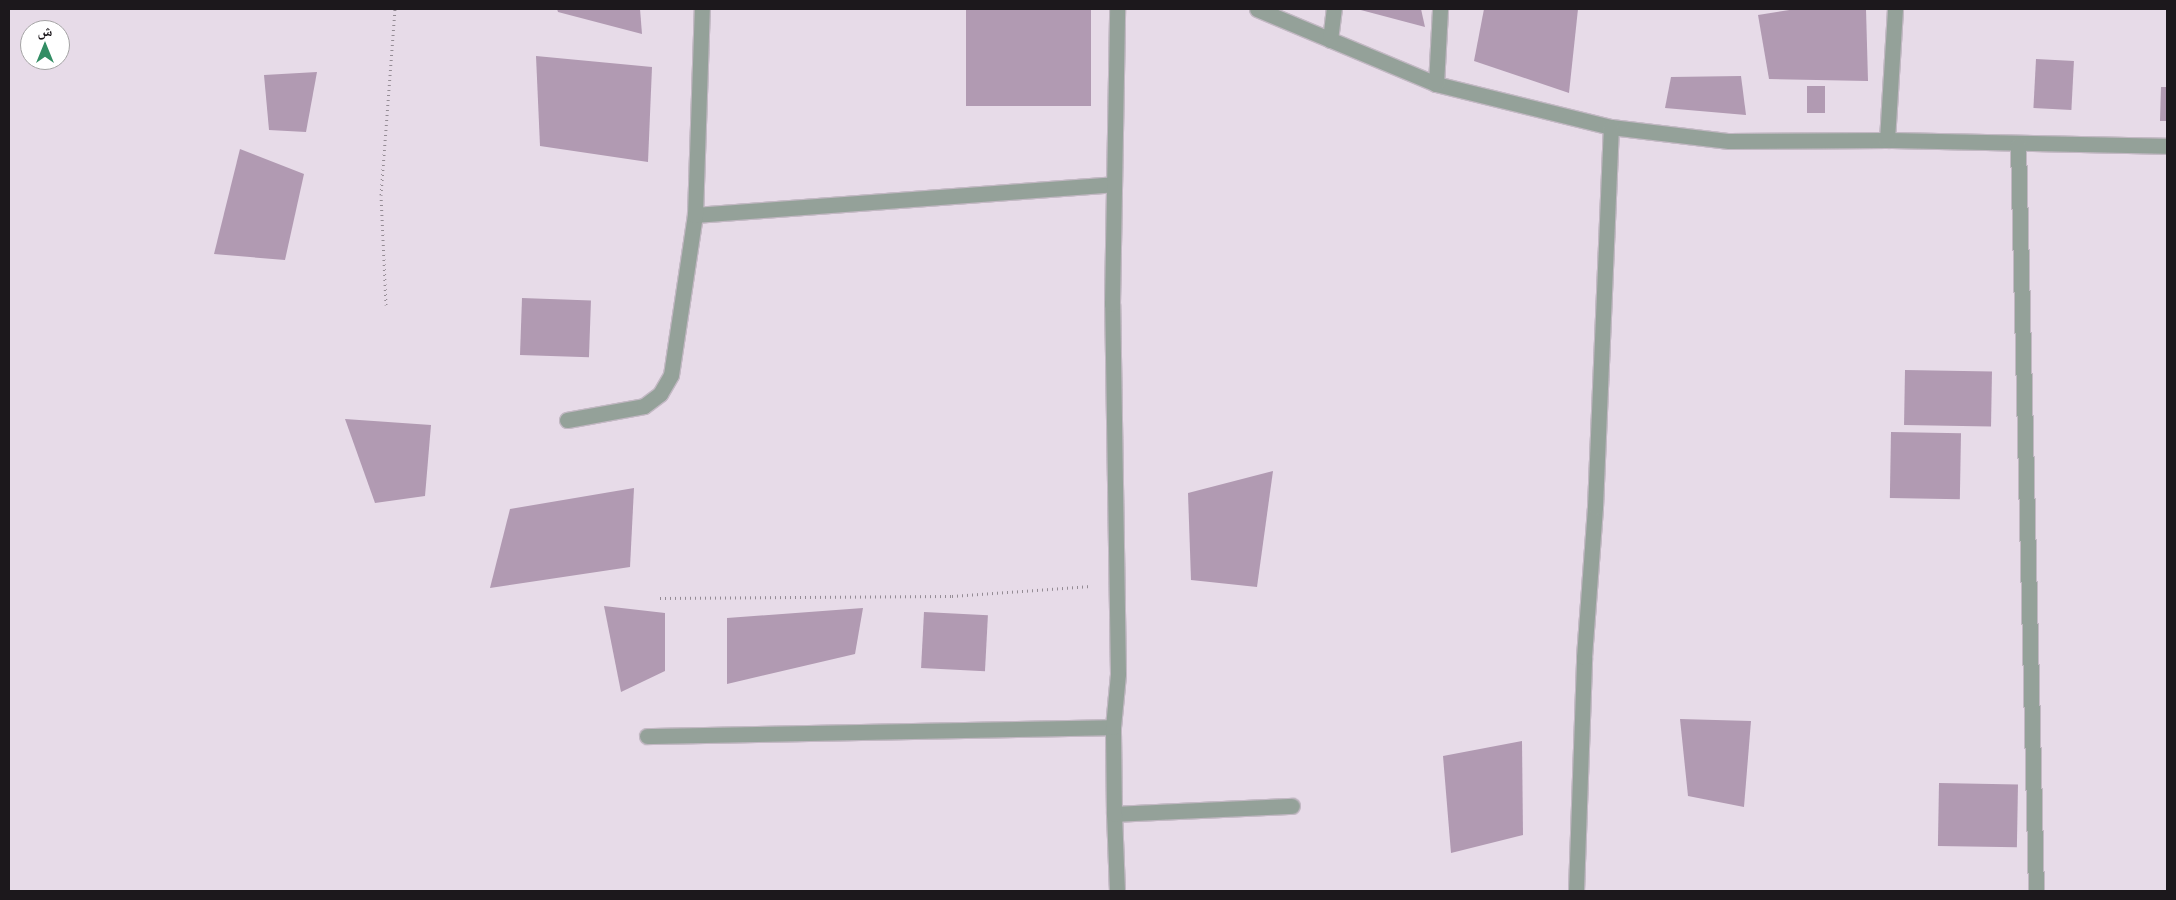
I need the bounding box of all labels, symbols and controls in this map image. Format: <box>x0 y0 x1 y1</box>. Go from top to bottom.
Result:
north arrow <box>20 20 70 70</box>
text: ش <box>38 23 52 39</box>

